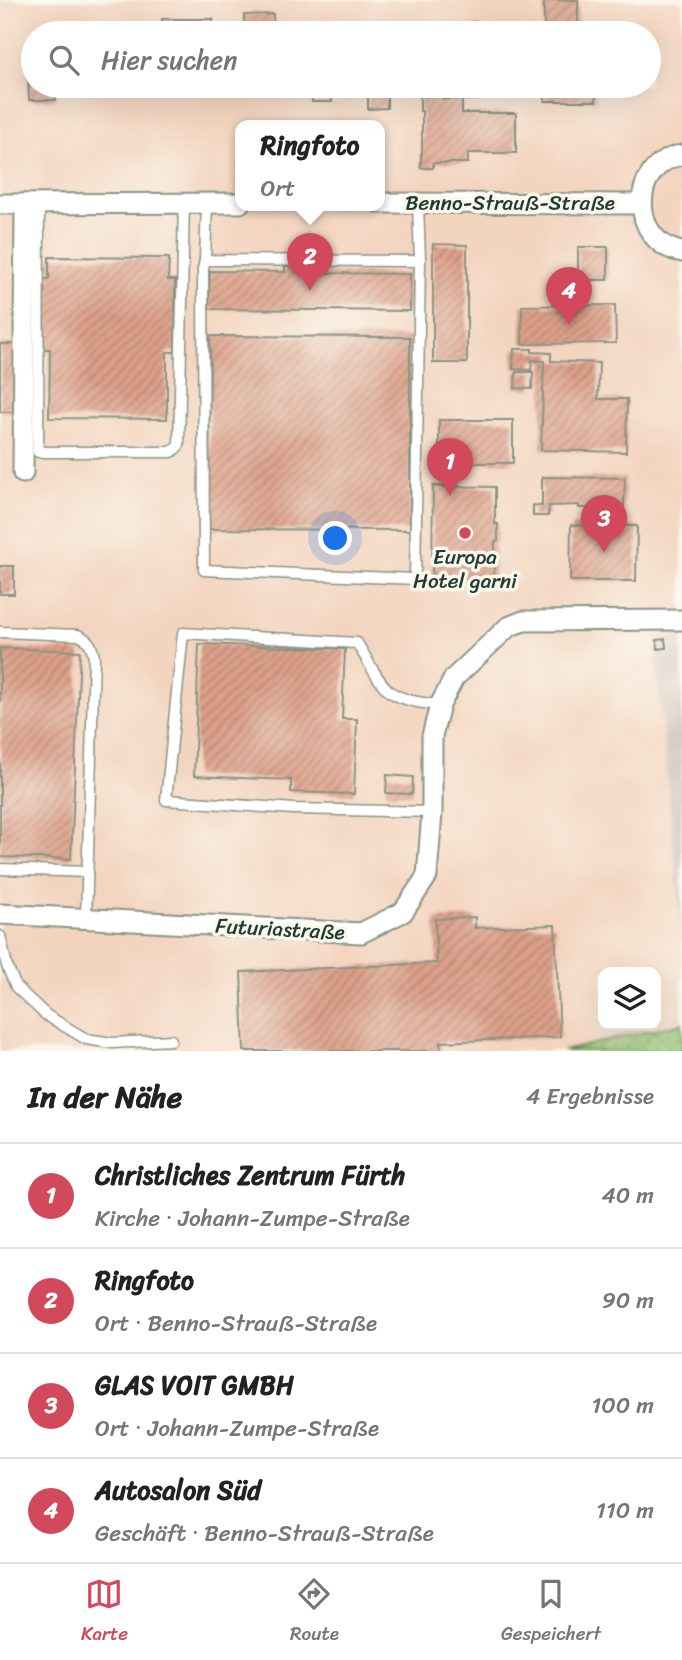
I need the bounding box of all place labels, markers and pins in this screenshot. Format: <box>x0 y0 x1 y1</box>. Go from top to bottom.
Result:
pin: 2 <box>287 233 333 291</box>
pin: 4 <box>546 267 592 325</box>
pin: 1 <box>427 438 473 496</box>
pin: 3 <box>581 495 627 553</box>
marker: Europa Hotel garni <box>457 525 473 541</box>
place label: Europa Hotel garni <box>413 538 518 600</box>

